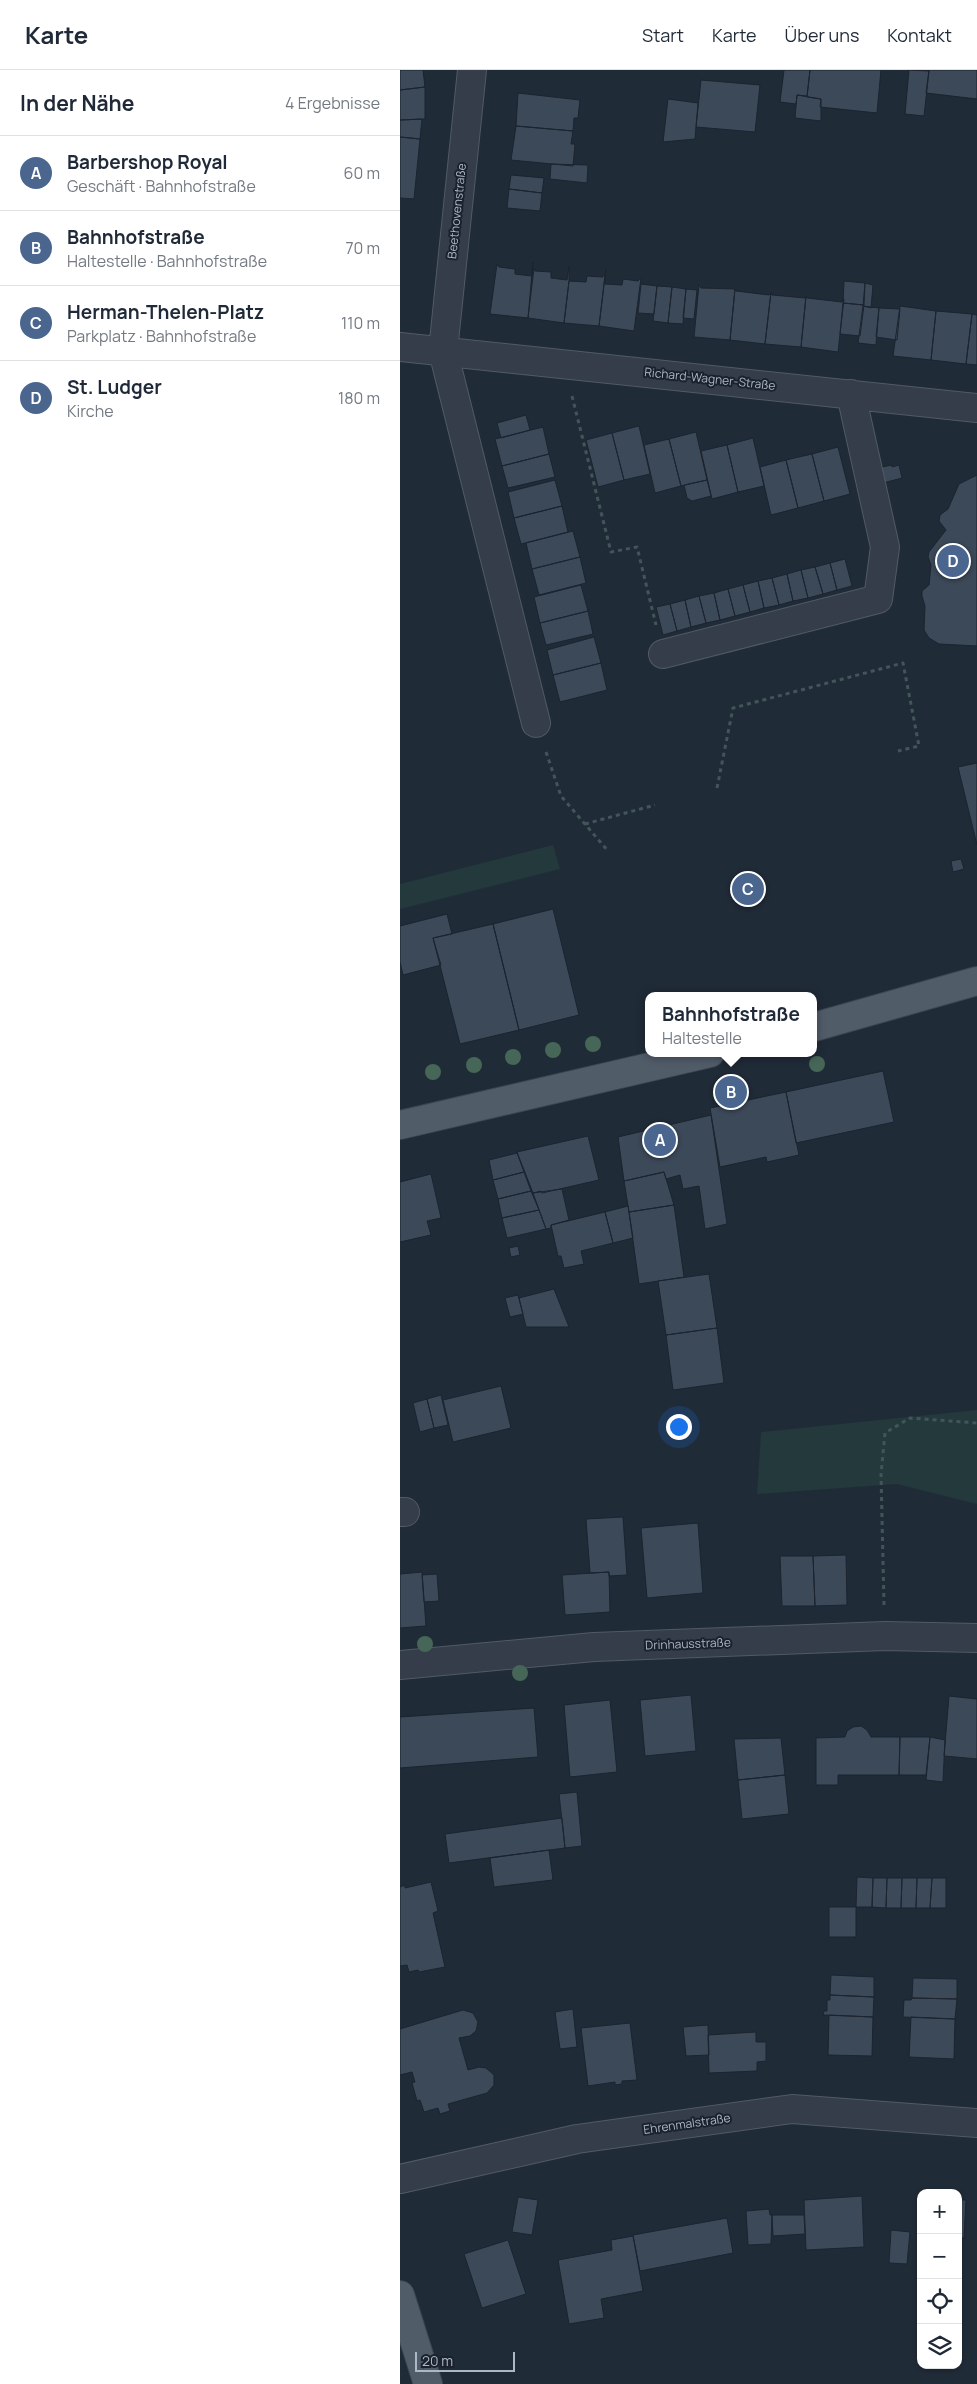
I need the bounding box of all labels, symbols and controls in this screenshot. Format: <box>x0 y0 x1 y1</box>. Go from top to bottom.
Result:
text: Karte <box>25 18 88 51</box>
text: Start <box>642 23 684 47</box>
text: Karte <box>712 23 757 47</box>
text: Über uns <box>785 23 859 47</box>
text: Kontakt <box>887 23 952 47</box>
text: In der Nähe <box>20 89 134 117</box>
text: 4 Ergebnisse <box>285 92 380 114</box>
text: Barbershop Royal <box>67 149 228 175</box>
text: A <box>31 162 41 184</box>
text: 60 m <box>344 162 380 184</box>
street label: Beethovenstraße <box>443 162 470 260</box>
text: Geschäft · Bahnhofstraße <box>67 175 256 197</box>
text: Bahnhofstraße <box>67 224 205 250</box>
text: B <box>31 237 41 259</box>
text: 70 m <box>345 237 380 259</box>
text: Haltestelle · Bahnhofstraße <box>67 250 267 272</box>
text: Herman-Thelen-Platz <box>67 299 264 325</box>
text: C <box>30 312 42 334</box>
text: 110 m <box>341 312 380 334</box>
text: Parkplatz · Bahnhofstraße <box>67 325 256 347</box>
street label: Richard-Wagner-Straße <box>644 363 776 394</box>
text: St. Ludger <box>67 374 162 400</box>
text: D <box>30 387 42 409</box>
text: 180 m <box>338 387 380 409</box>
text: Kirche <box>67 400 114 422</box>
pin: D <box>937 542 969 580</box>
pin: C <box>732 870 764 908</box>
popup <box>645 992 817 1057</box>
text: Bahnhofstraße <box>662 1001 800 1027</box>
text: Haltestelle <box>662 1027 742 1049</box>
pin: B <box>715 1073 747 1111</box>
pin: A <box>644 1121 676 1159</box>
your location <box>666 1414 692 1440</box>
street label: Drinhausstraße <box>645 1634 731 1653</box>
street label: Ehrenmalstraße <box>642 2109 732 2138</box>
map controls <box>917 2189 962 2369</box>
button: + <box>917 2189 962 2234</box>
button: − <box>917 2234 962 2279</box>
button: locate <box>917 2279 962 2324</box>
button: layers <box>917 2324 962 2369</box>
scale bar <box>415 2349 515 2372</box>
text: 20 m <box>422 2351 453 2370</box>

